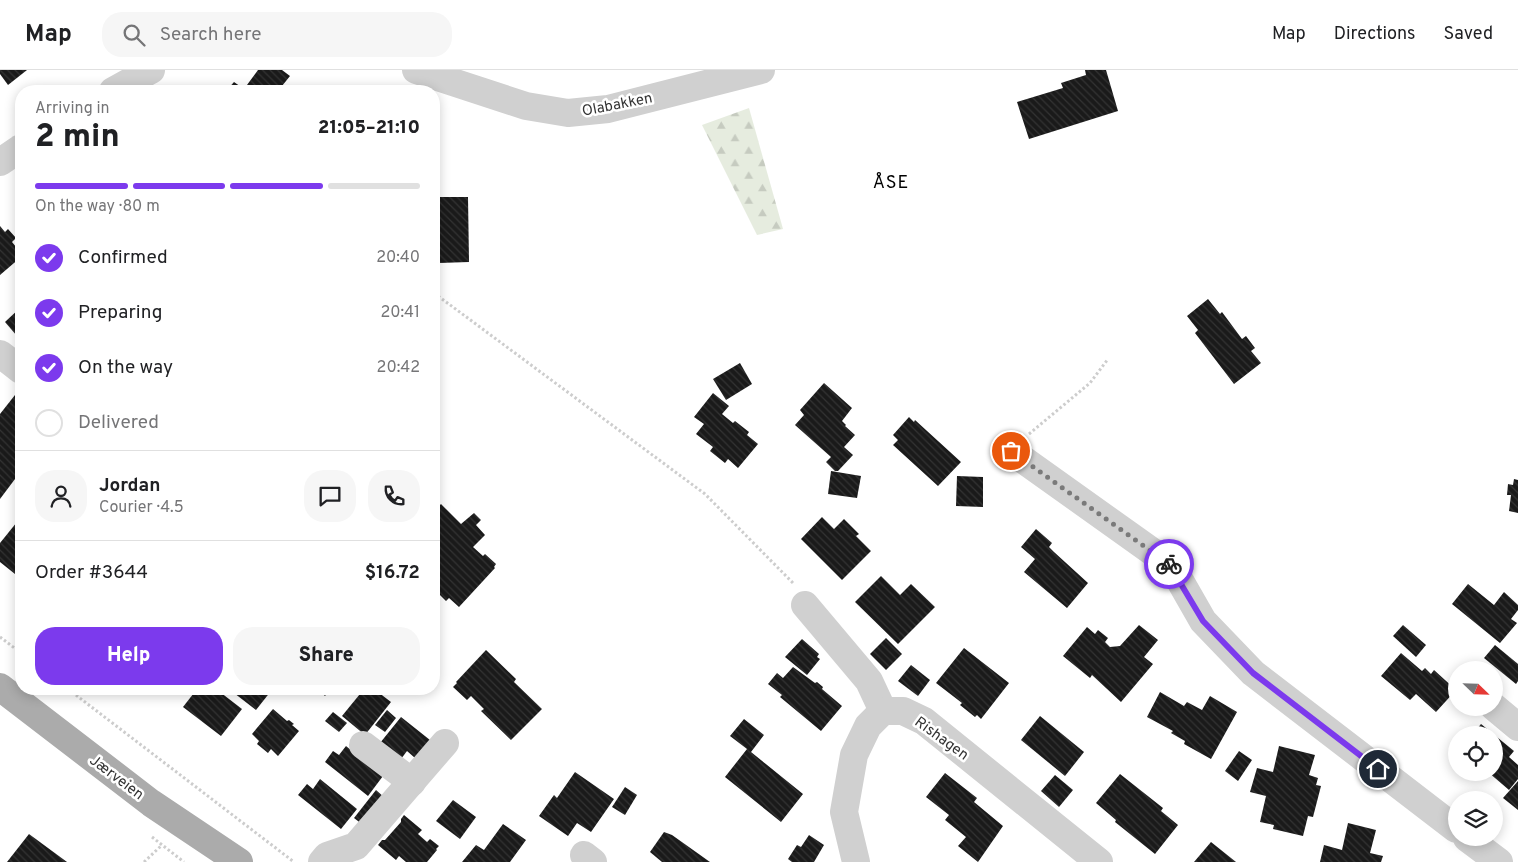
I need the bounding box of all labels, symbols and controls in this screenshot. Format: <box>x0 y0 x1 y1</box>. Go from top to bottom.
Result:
search box <box>102 12 452 57</box>
text: Map <box>25 20 72 50</box>
icon: search <box>120 21 148 49</box>
text: Search here <box>160 23 261 47</box>
text: Map <box>1272 23 1306 46</box>
text: Directions <box>1334 23 1416 46</box>
text: Saved <box>1444 23 1493 46</box>
street label: Olabakken <box>580 89 654 122</box>
text: Arriving in <box>35 99 110 119</box>
text: 21:05–21:10 <box>318 116 420 140</box>
text: 2 min <box>35 118 120 158</box>
district label: ÅSE <box>873 172 909 195</box>
text: On the way · 80 m <box>35 197 160 217</box>
icon: check <box>35 244 63 272</box>
text: Confirmed <box>78 246 168 270</box>
text: 20:40 <box>376 248 420 268</box>
icon: check <box>35 299 63 327</box>
text: Preparing <box>78 301 162 325</box>
text: 20:41 <box>380 303 420 323</box>
icon: check <box>35 354 63 382</box>
text: On the way <box>78 356 173 380</box>
text: 20:42 <box>377 358 420 378</box>
text: Delivered <box>78 411 159 435</box>
pin <box>990 430 1032 472</box>
icon: bag <box>997 437 1025 465</box>
button: person <box>35 470 87 522</box>
button: chat <box>304 470 356 522</box>
button: phone <box>368 470 420 522</box>
text: Jordan <box>99 474 161 498</box>
text: Courier · 4.5 <box>99 498 184 518</box>
courier <box>1144 539 1194 589</box>
icon: bike <box>1155 550 1183 578</box>
text: Order #3644 <box>35 561 148 585</box>
text: $16.72 <box>365 561 420 585</box>
button: Help <box>35 627 223 685</box>
button: Share <box>233 627 420 685</box>
north arrow <box>1448 661 1502 716</box>
map controls <box>1448 661 1503 846</box>
street label: Rishagen <box>910 713 972 765</box>
button: locate <box>1448 726 1503 781</box>
pin <box>1357 748 1399 790</box>
street label: Jærveien <box>85 752 147 805</box>
icon: home <box>1364 755 1392 783</box>
button: layers <box>1448 791 1503 846</box>

